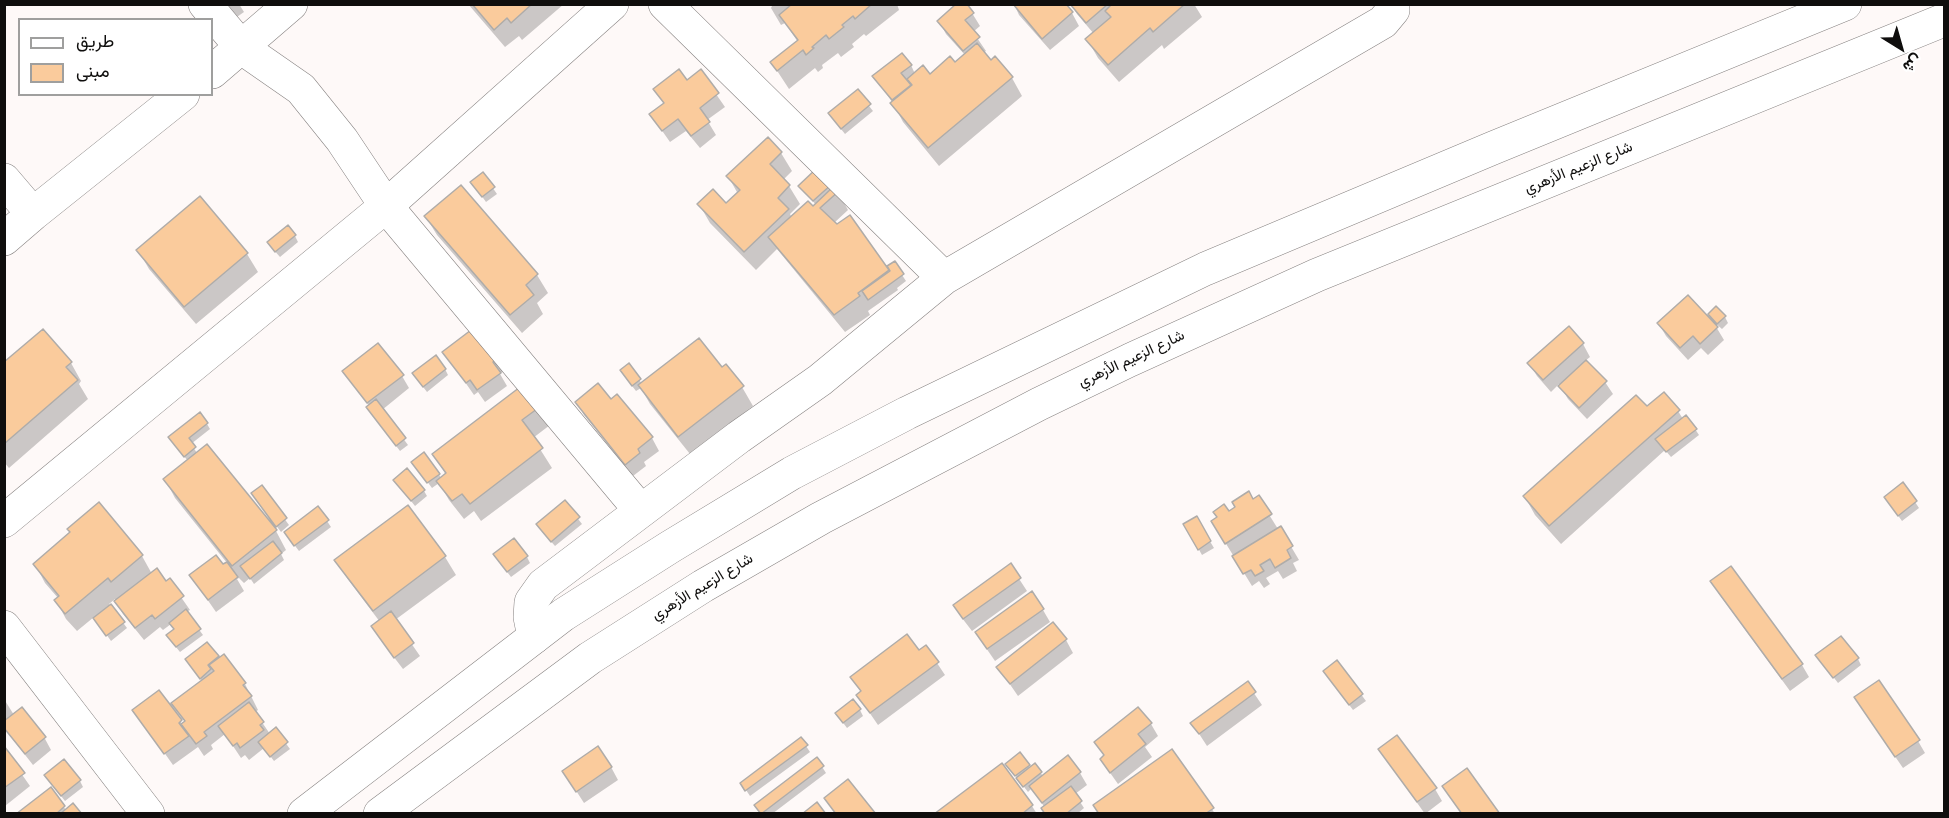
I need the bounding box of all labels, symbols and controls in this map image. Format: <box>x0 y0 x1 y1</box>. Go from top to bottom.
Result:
legend <box>18 18 213 96</box>
north arrow <box>1871 18 1931 78</box>
text: طريق <box>76 31 114 54</box>
text: ش <box>1898 49 1926 76</box>
text: مبنى <box>76 61 110 84</box>
street label: شارع الزعيم الأزهري <box>1522 139 1636 199</box>
street label: شارع الزعيم الأزهري <box>1076 328 1188 392</box>
street label: شارع الزعيم الأزهري <box>649 551 757 625</box>

